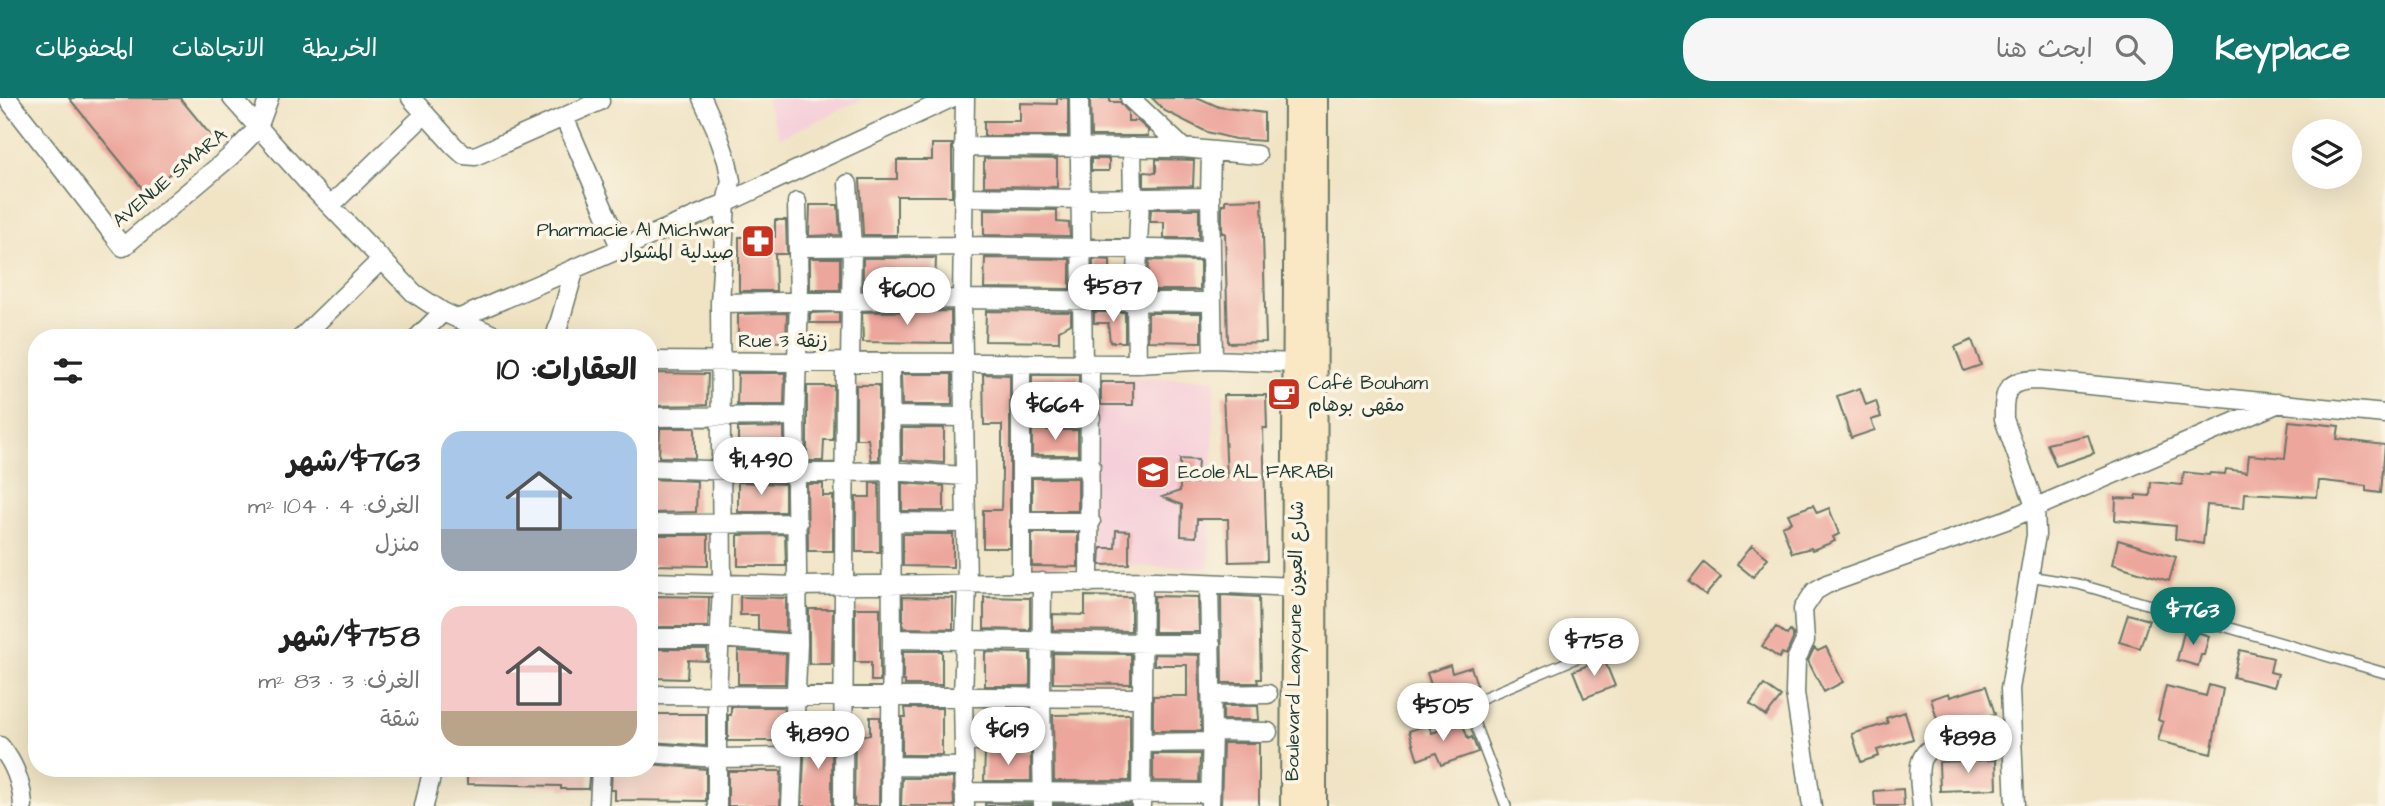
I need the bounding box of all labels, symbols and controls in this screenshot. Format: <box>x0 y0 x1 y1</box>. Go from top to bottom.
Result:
search box <box>1683 18 2173 81</box>
text: Keyplace <box>2215 26 2350 72</box>
icon: search <box>2111 30 2149 68</box>
text: ابحث هنا <box>1996 31 2093 67</box>
text: المحفوظات <box>35 32 134 66</box>
text: الاتجاهات <box>172 32 265 66</box>
text: الخريطة <box>303 32 377 66</box>
map controls <box>2292 119 2362 189</box>
button: layers <box>2292 119 2362 189</box>
street label: AVENUE SMARA <box>107 122 233 234</box>
place label: Pharmacie Al Michwar صيدلية المشوار <box>537 217 735 266</box>
pharmacy icon: Pharmacie Al Michwar صيدلية المشوار <box>739 222 777 260</box>
pin: $587 <box>1072 264 1154 324</box>
pin: $600 <box>866 268 948 327</box>
text: $587 <box>1084 271 1142 303</box>
text: $600 <box>879 274 935 306</box>
street label: Rue 3 زنقة <box>738 328 828 355</box>
text: العقارات: 10 <box>497 349 637 391</box>
icon: filters <box>49 352 87 390</box>
place label: Café Bouham مقهى بوهام <box>1308 370 1428 419</box>
cafe icon: Café Bouham مقهى بوهام <box>1265 375 1303 413</box>
pin: $664 <box>1014 382 1096 442</box>
text: $664 <box>1026 389 1084 421</box>
pin: $1,490 <box>704 438 818 497</box>
text: $763/شهر <box>287 441 420 483</box>
text: $1,490 <box>729 444 793 476</box>
school or university icon: Ecole AL FARABI <box>1134 453 1172 491</box>
icon: home <box>497 459 581 543</box>
place label: Ecole AL FARABI <box>1178 459 1333 486</box>
text: الغرف: 4 · 104 m² <box>248 490 420 522</box>
street label: Boulevard Laayoune شارع العيون <box>1279 501 1312 781</box>
text: منزل <box>375 528 420 560</box>
pin: $763 <box>2152 588 2234 647</box>
text: $763 <box>2166 594 2220 626</box>
text: $758/شهر <box>281 616 420 658</box>
pin: $758 <box>1553 618 1635 678</box>
text: $758 <box>1565 625 1623 657</box>
icon: home <box>497 634 581 718</box>
text: الغرف: 3 · 83 m² <box>258 665 420 697</box>
pin: $505 <box>1402 684 1484 743</box>
text: $505 <box>1413 690 1473 722</box>
text: شقة <box>380 703 420 735</box>
pin: $619 <box>967 708 1049 767</box>
pin: $1,890 <box>761 712 875 771</box>
text: $619 <box>986 714 1030 746</box>
pin: $898 <box>1927 716 2009 775</box>
text: $1,890 <box>787 718 849 750</box>
text: $898 <box>1940 722 1996 754</box>

